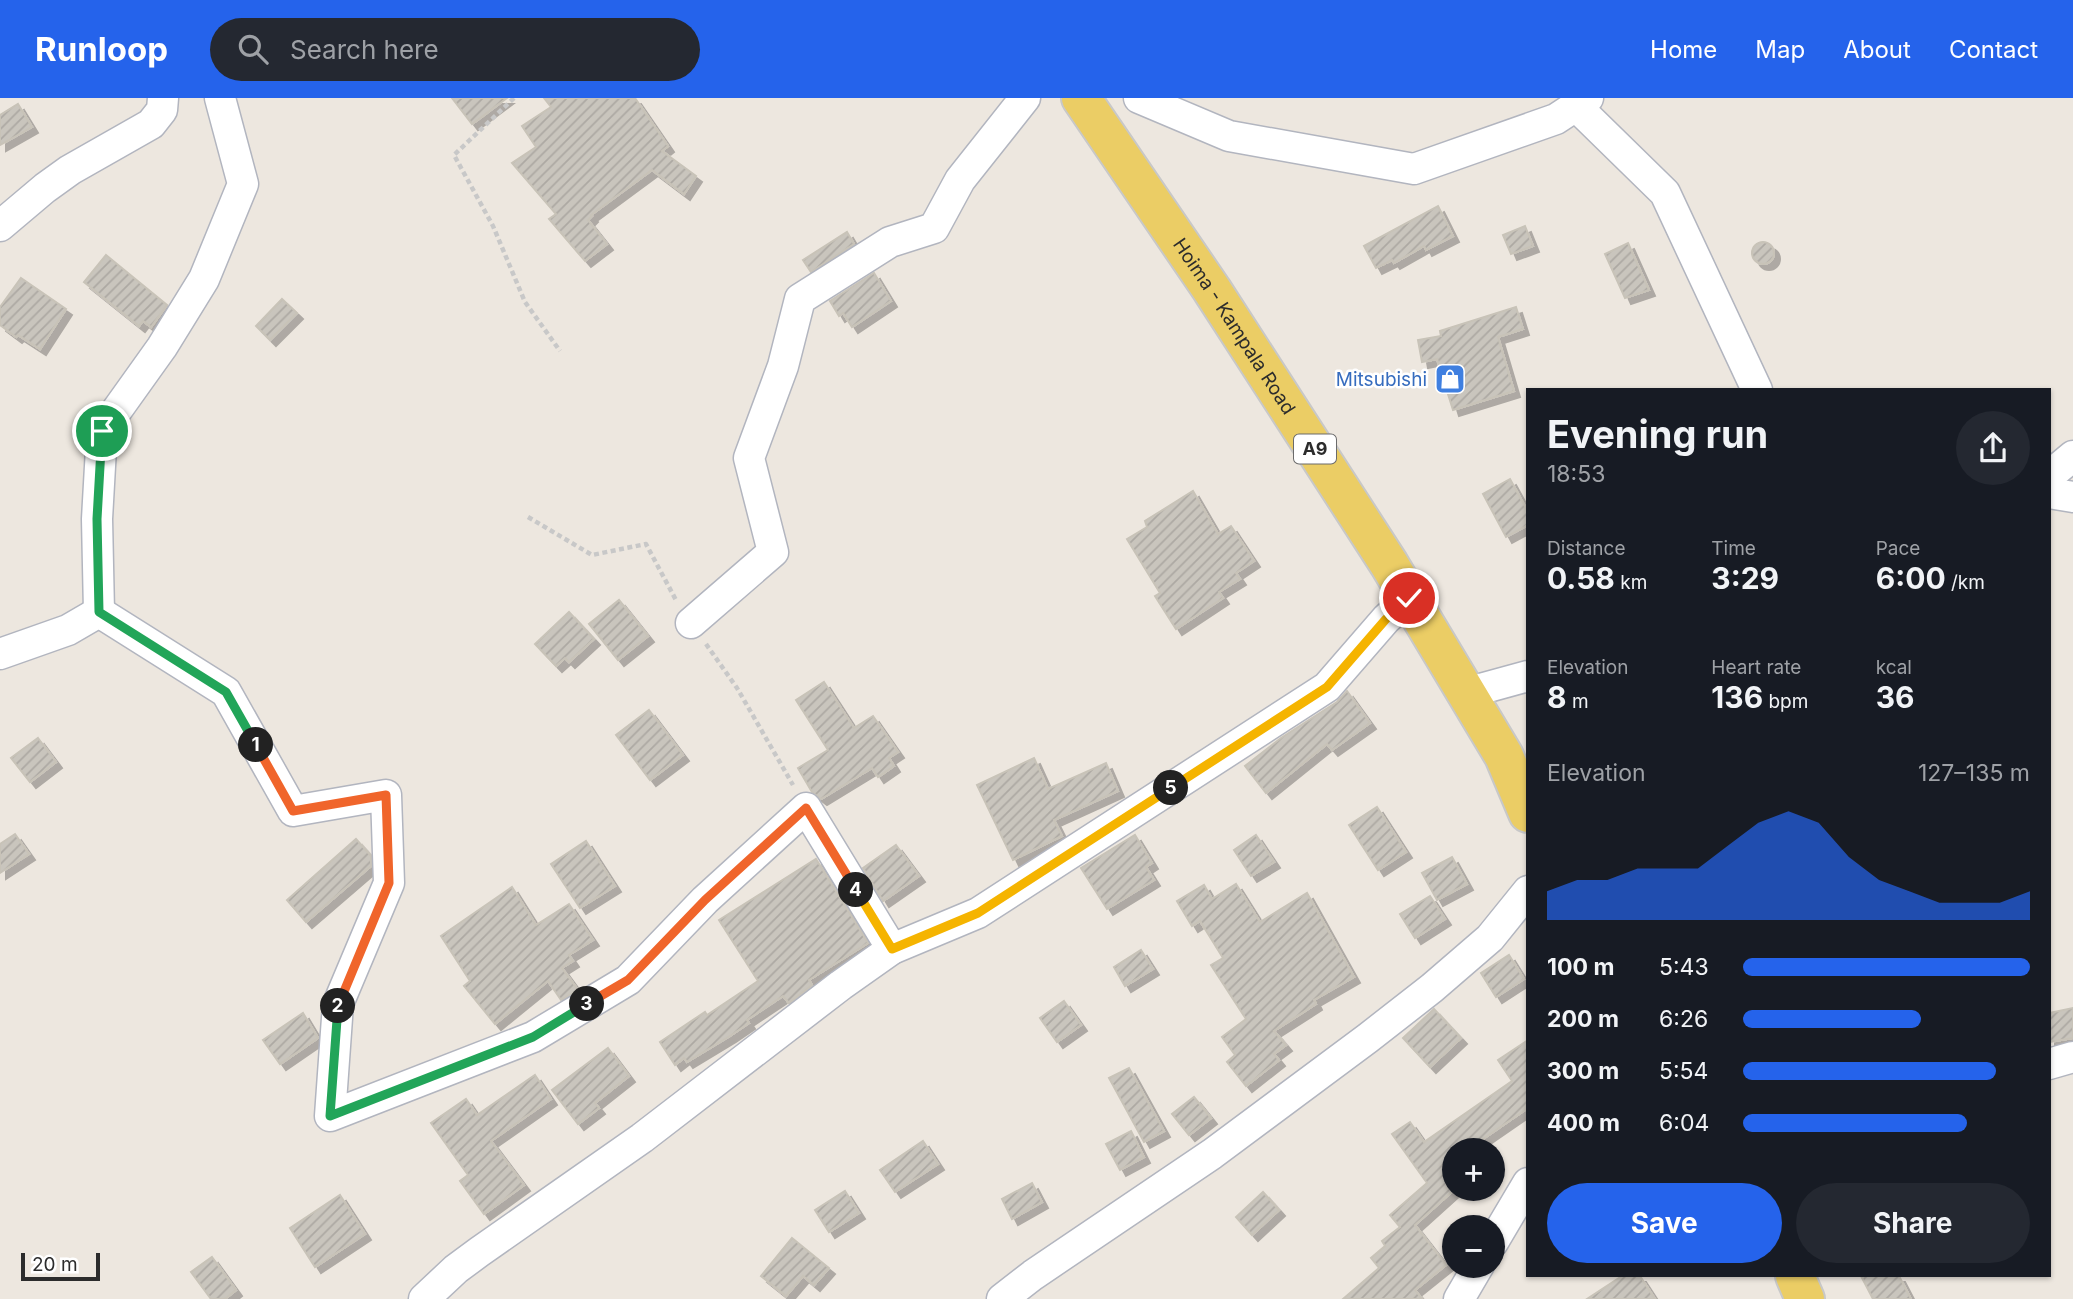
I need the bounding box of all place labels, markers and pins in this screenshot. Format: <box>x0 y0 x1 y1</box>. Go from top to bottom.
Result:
shop icon: Mitsubishi <box>1433 362 1467 396</box>
place label: Mitsubishi <box>1336 368 1427 391</box>
pin <box>72 401 132 461</box>
pin <box>1379 568 1439 628</box>
pin: 1 <box>238 728 274 762</box>
pin: 5 <box>1154 770 1188 806</box>
pin: 4 <box>838 872 874 908</box>
pin: 3 <box>570 986 604 1021</box>
pin: 2 <box>320 988 356 1024</box>

